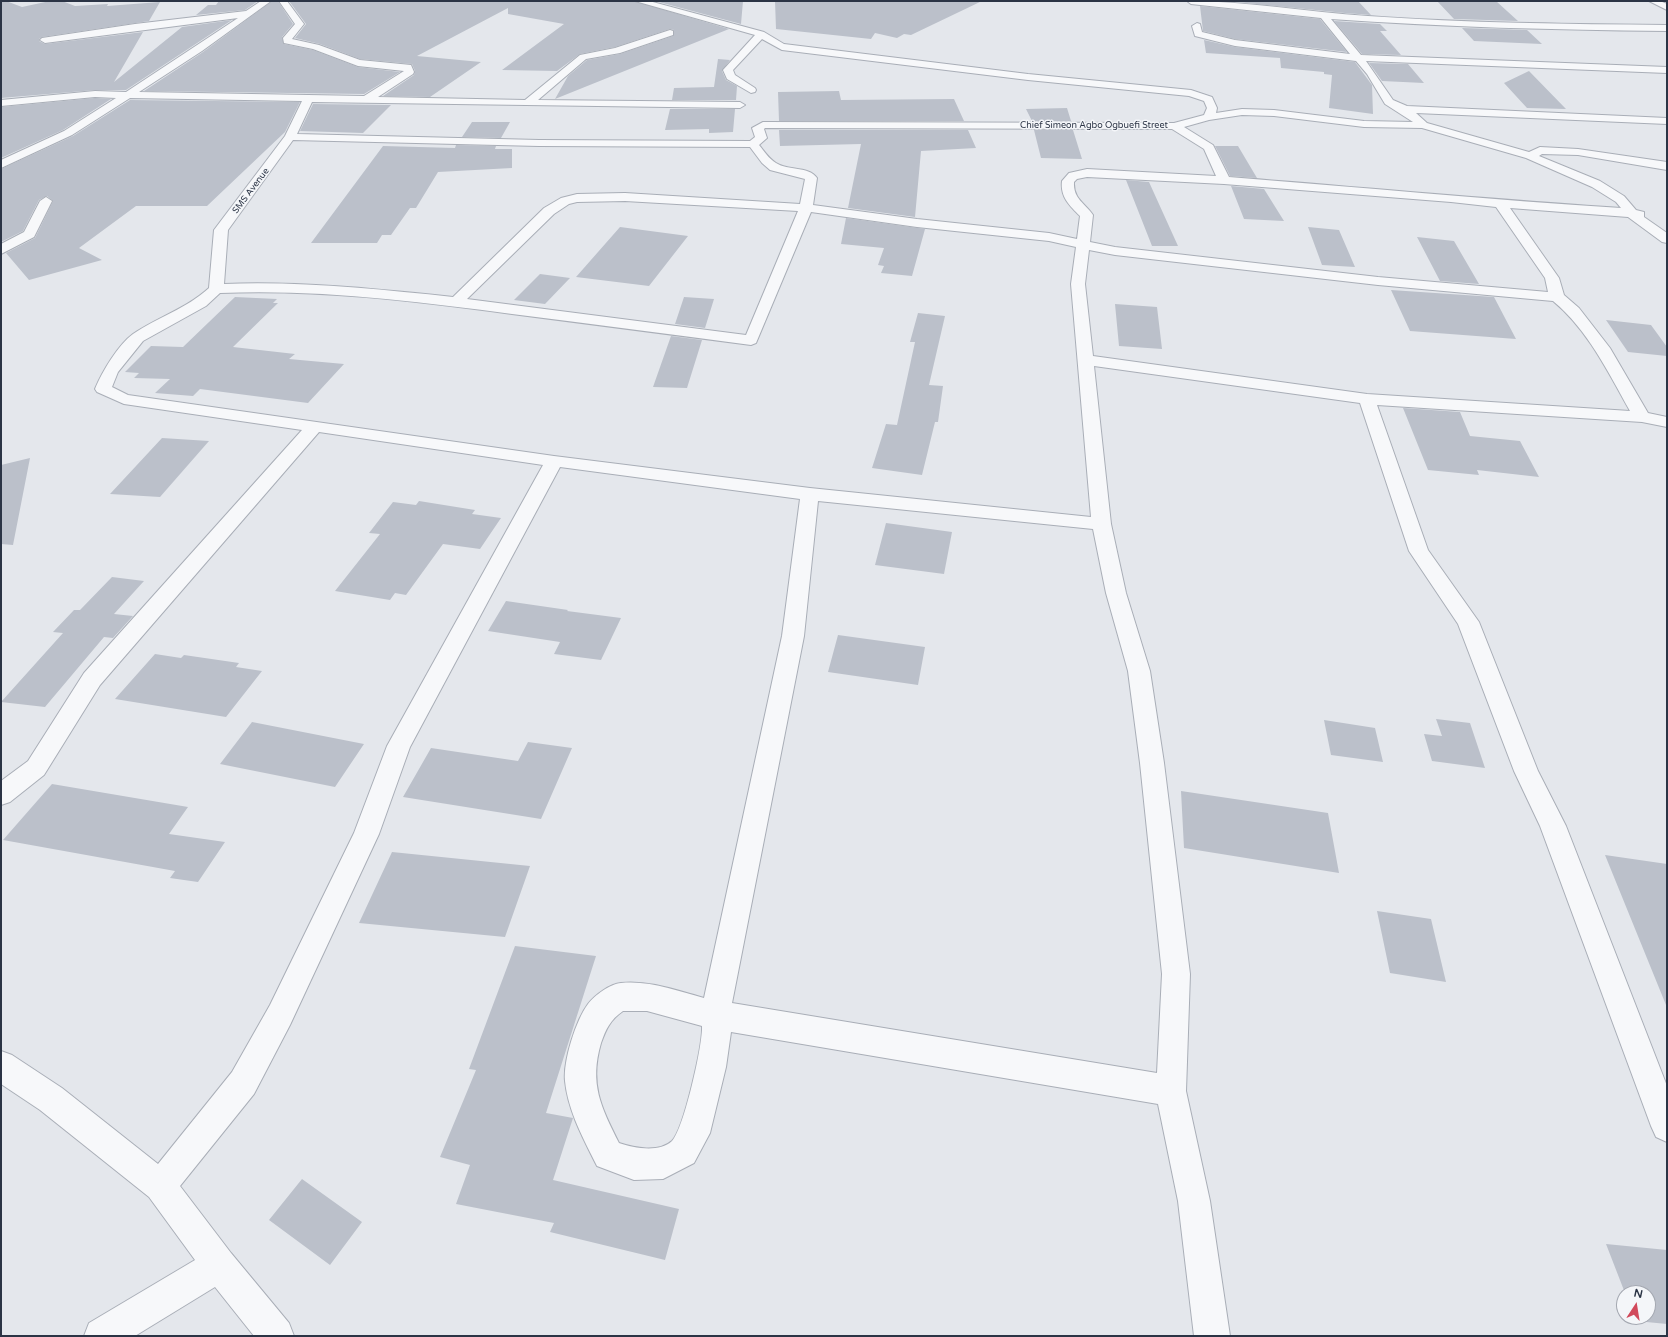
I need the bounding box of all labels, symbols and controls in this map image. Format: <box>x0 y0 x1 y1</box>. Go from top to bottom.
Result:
street label: Chief Simeon Agbo Ogbuefi Street <box>1020 121 1168 131</box>
street label: SMS Avenue <box>230 166 272 216</box>
north arrow <box>1616 1285 1656 1325</box>
text: N <box>1633 1286 1644 1301</box>

